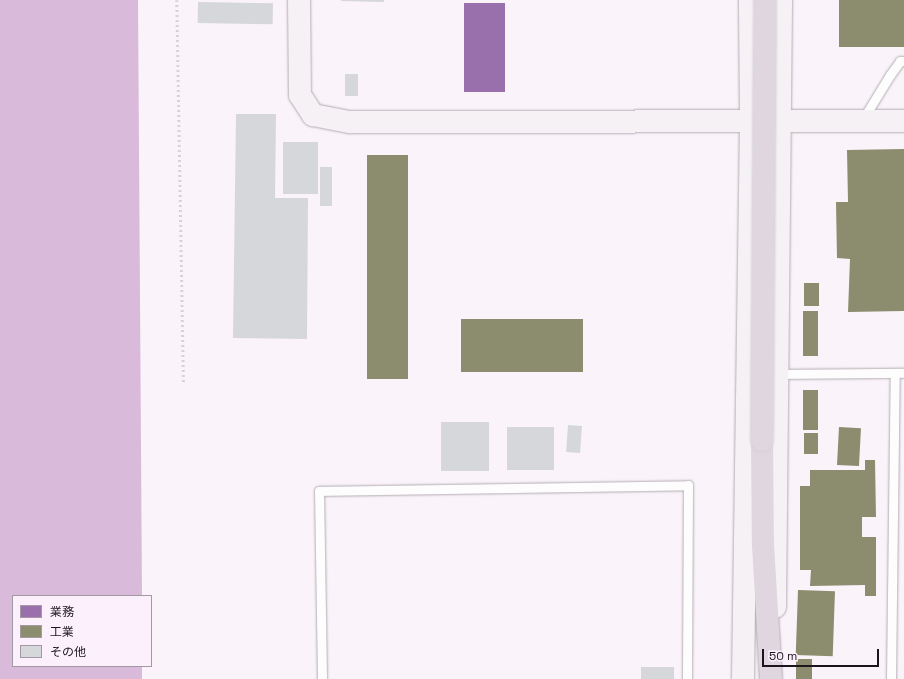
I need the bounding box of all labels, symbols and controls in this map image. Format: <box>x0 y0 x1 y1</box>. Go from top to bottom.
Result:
legend <box>12 595 152 667</box>
text: 業務 <box>50 604 74 620</box>
text: 工業 <box>50 624 74 640</box>
scale bar <box>764 641 881 667</box>
text: その他 <box>50 644 86 660</box>
text: 50 m <box>769 648 797 664</box>

